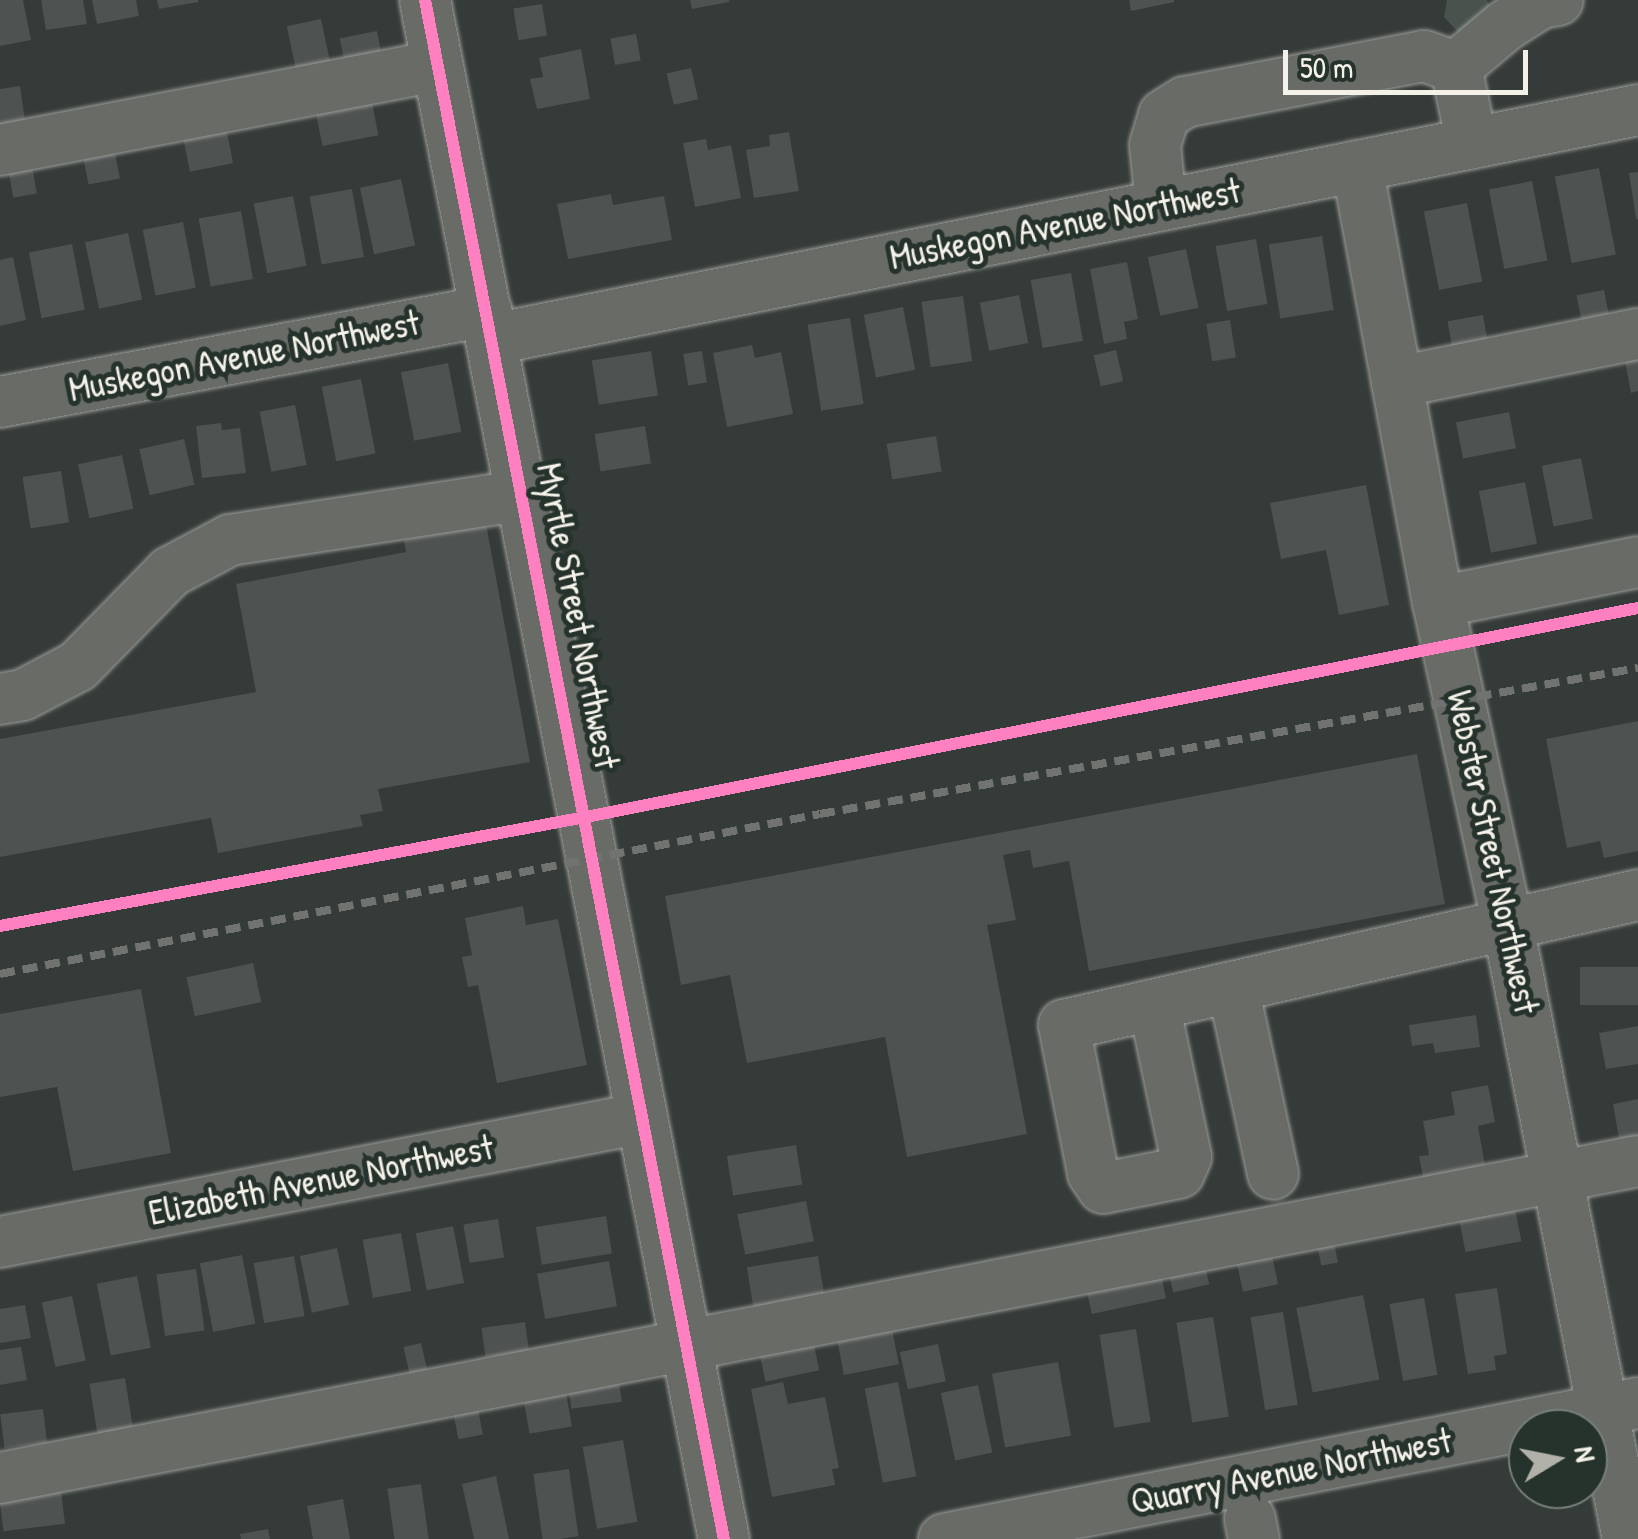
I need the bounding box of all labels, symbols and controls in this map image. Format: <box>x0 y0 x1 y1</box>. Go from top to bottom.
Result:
scale bar <box>1288 30 1533 92</box>
text: 50 m <box>1300 47 1353 87</box>
street label: Muskegon Avenue Northwest <box>886 169 1244 279</box>
street label: Muskegon Avenue Northwest <box>65 301 423 411</box>
street label: Myrtle Street Northwest <box>528 460 628 772</box>
street label: Webster Street Northwest <box>1438 687 1548 1017</box>
street label: Elizabeth Avenue Northwest <box>145 1126 497 1234</box>
north arrow <box>1508 1409 1608 1509</box>
street label: Quarry Avenue Northwest <box>1127 1419 1455 1523</box>
text: N <box>1566 1443 1606 1465</box>

